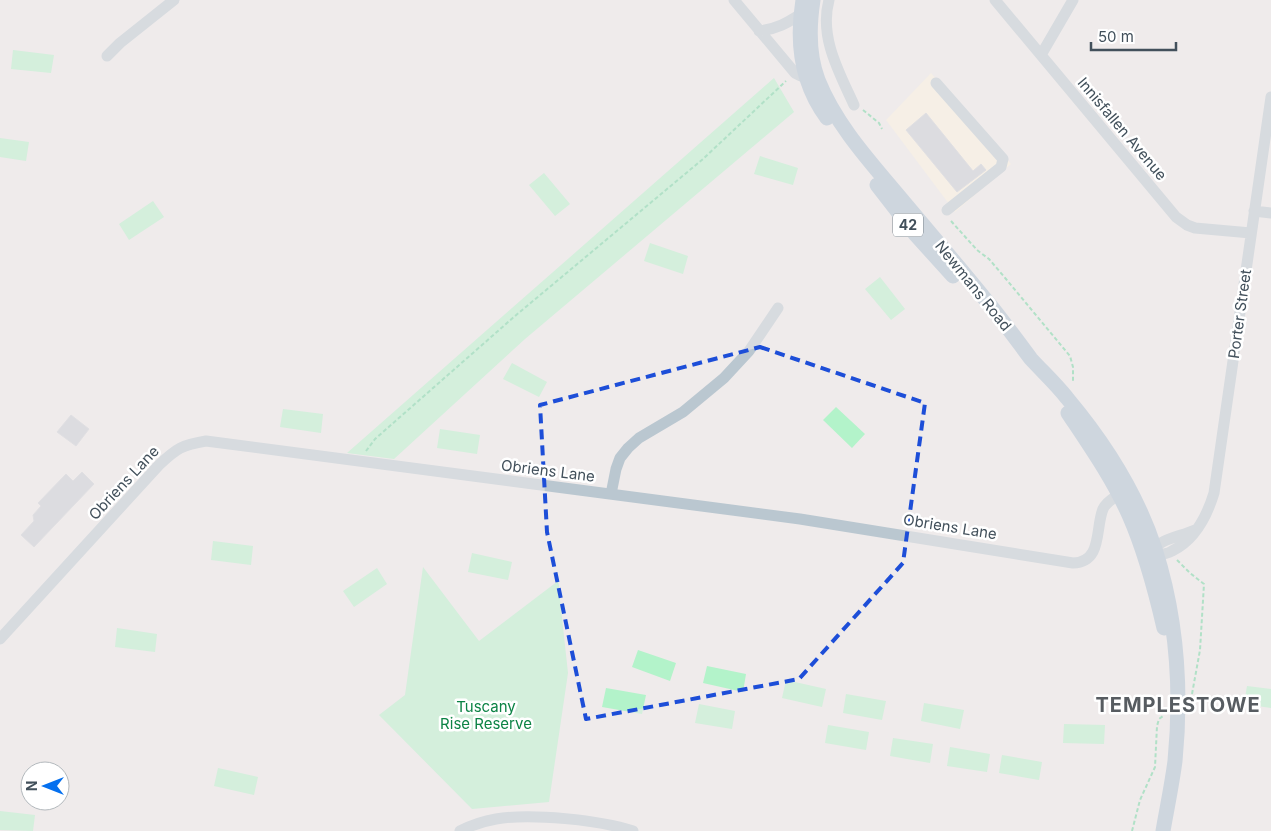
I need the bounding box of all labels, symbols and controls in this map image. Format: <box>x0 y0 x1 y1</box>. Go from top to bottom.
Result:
scale bar <box>1091 20 1176 52</box>
text: 50 m <box>1098 27 1134 46</box>
street label: Innisfallen Avenue <box>1074 73 1171 184</box>
road number: 42 <box>893 214 923 236</box>
street label: Newmans Road <box>931 237 1016 335</box>
street label: Porter Street <box>1224 268 1255 360</box>
street label: Obriens Lane <box>84 442 163 524</box>
street label: Obriens Lane <box>500 455 596 486</box>
street label: Obriens Lane <box>902 510 998 543</box>
district label: TEMPLESTOWE <box>1095 693 1261 717</box>
park label: Tuscany Rise Reserve <box>440 697 532 733</box>
north arrow <box>20 761 70 811</box>
text: N <box>23 781 40 791</box>

